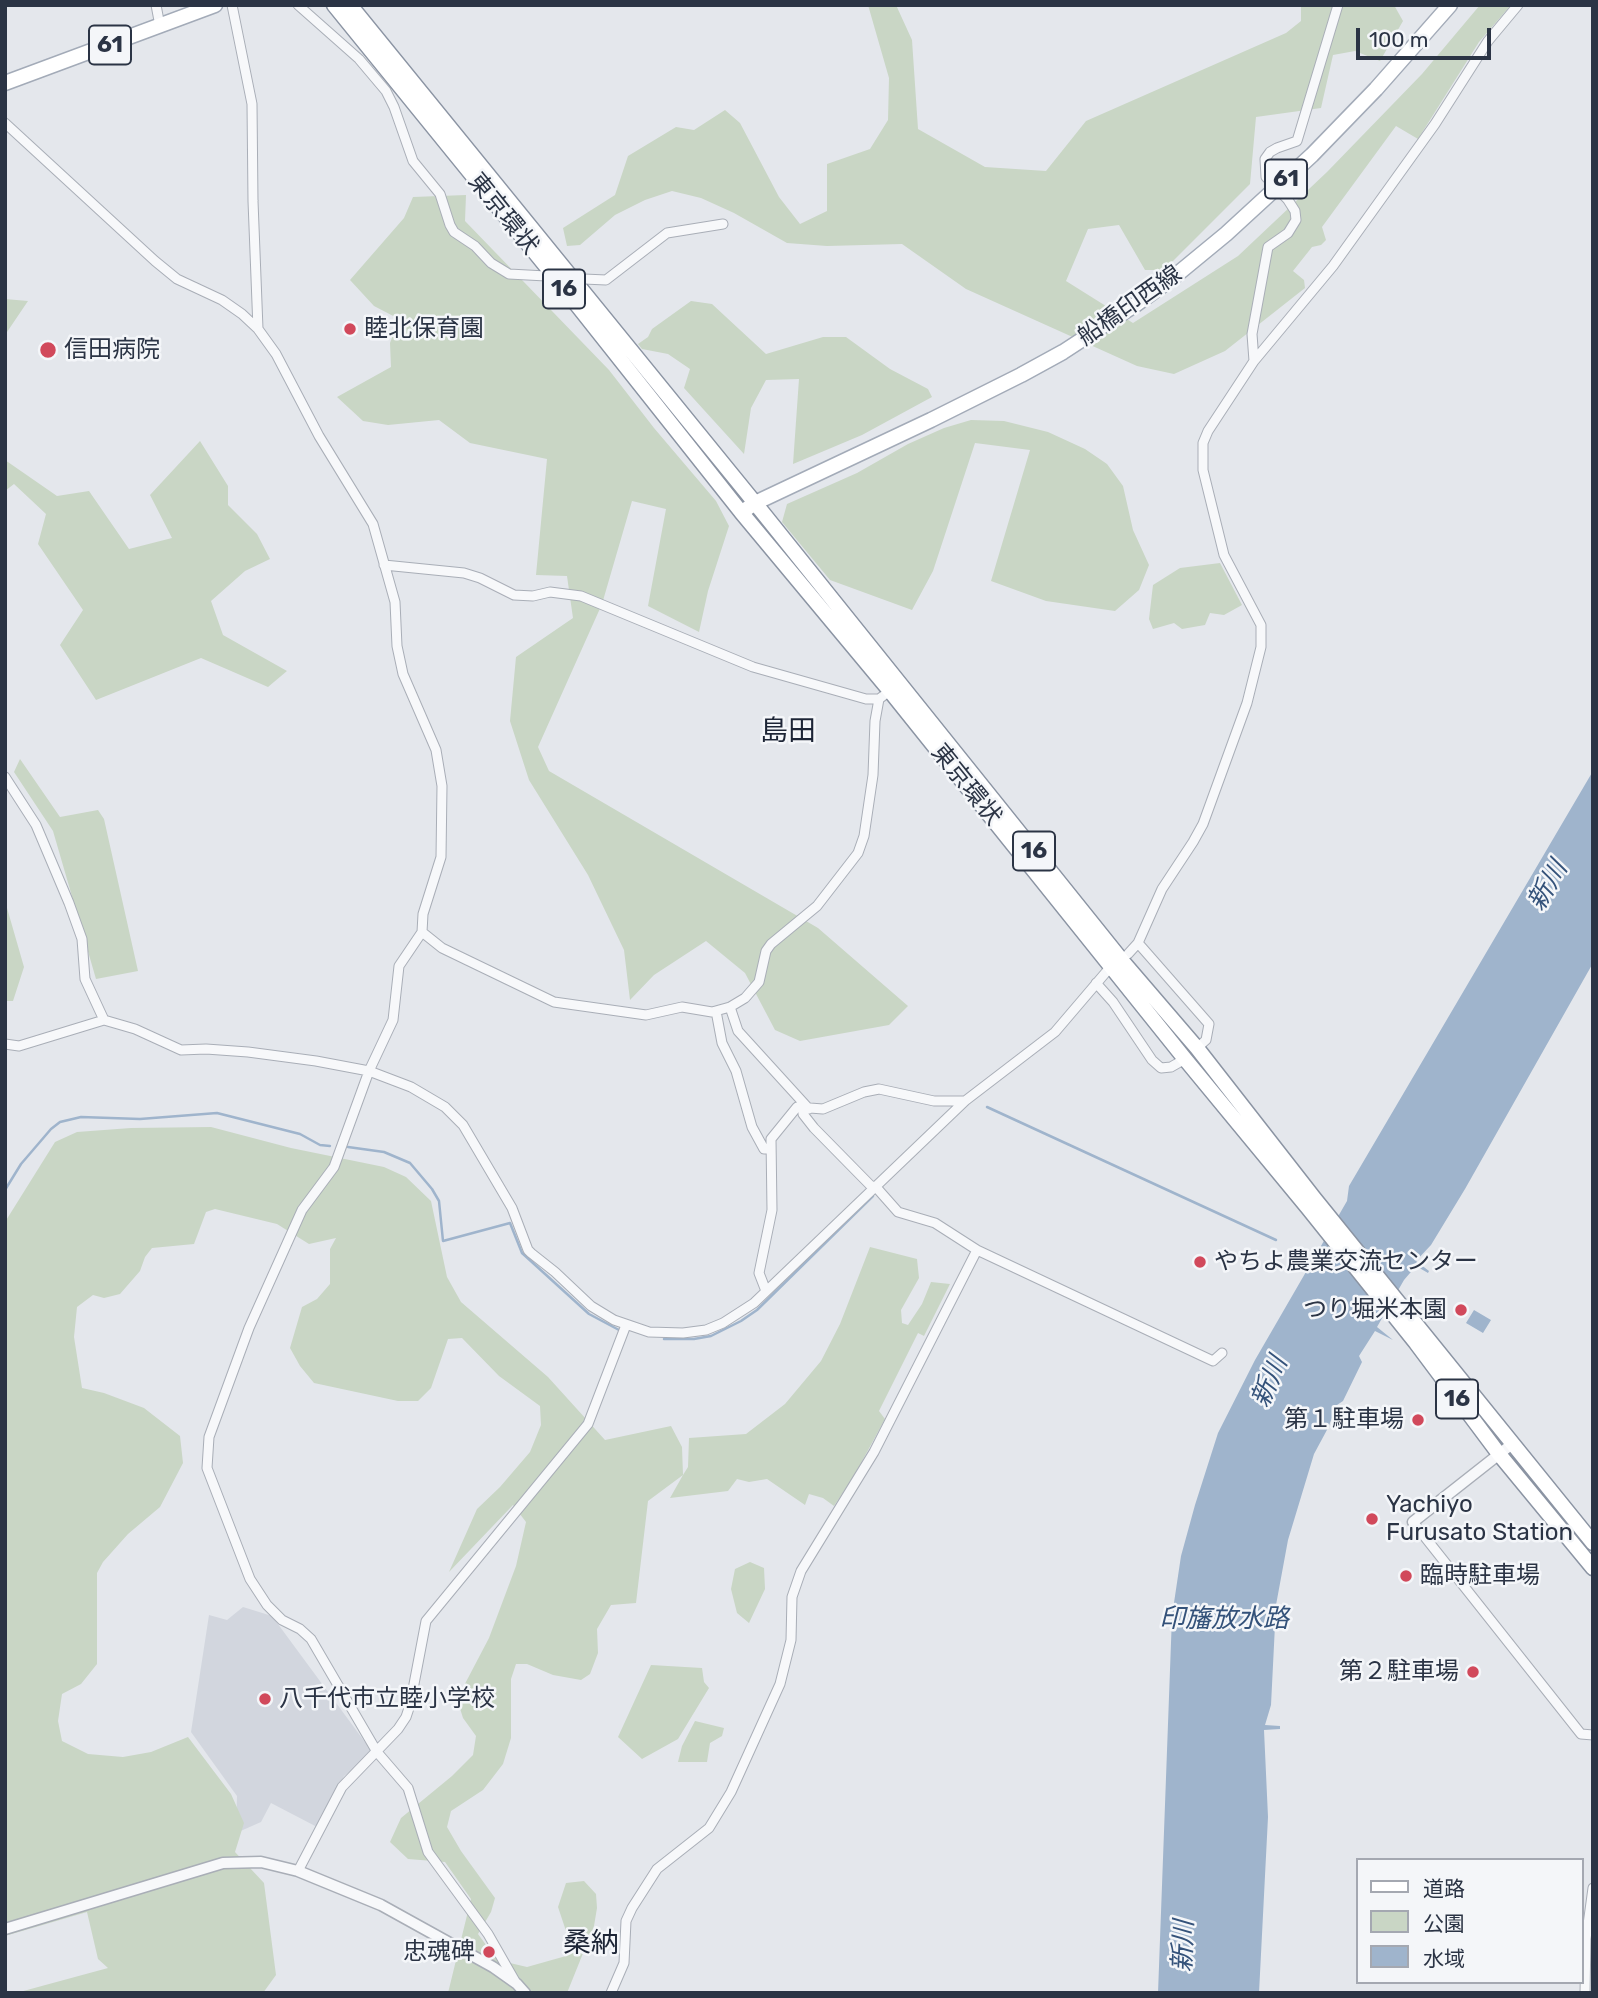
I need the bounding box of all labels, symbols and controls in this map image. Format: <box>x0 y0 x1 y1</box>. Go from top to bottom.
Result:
scale bar <box>1360 14 1495 58</box>
road number: 61 <box>89 26 131 64</box>
text: 100 m <box>1369 27 1428 52</box>
road number: 61 <box>1265 160 1307 198</box>
street label: 東京環状 <box>462 168 544 260</box>
street label: 船橋印西線 <box>1073 260 1187 352</box>
road number: 16 <box>543 270 585 308</box>
place label: 睦北保育園 <box>364 315 484 343</box>
marker: 睦北保育園 <box>342 321 358 337</box>
place label: 信田病院 <box>64 336 160 364</box>
marker: 信田病院 <box>38 340 58 360</box>
district label: 島田 <box>760 715 816 749</box>
street label: 東京環状 <box>925 739 1007 831</box>
road number: 16 <box>1013 832 1055 870</box>
water label: 新川 <box>1521 856 1575 916</box>
place label: やちよ農業交流センター <box>1214 1248 1478 1276</box>
marker: やちよ農業交流センター <box>1192 1254 1208 1270</box>
place label: つり堀米本園 <box>1303 1296 1447 1324</box>
marker: つり堀米本園 <box>1453 1302 1469 1318</box>
water label: 新川 <box>1245 1352 1295 1412</box>
road number: 16 <box>1436 1380 1478 1418</box>
place label: 第１駐車場 <box>1284 1406 1404 1434</box>
marker: 第１駐車場 <box>1410 1412 1426 1428</box>
place label: Yachiyo Furusato Station <box>1386 1491 1573 1547</box>
marker: Yachiyo Furusato Station <box>1364 1511 1380 1527</box>
place label: 臨時駐車場 <box>1420 1562 1540 1590</box>
marker: 臨時駐車場 <box>1398 1568 1414 1584</box>
water label: 印旛放水路 <box>1159 1603 1289 1635</box>
place label: 第２駐車場 <box>1339 1658 1459 1686</box>
marker: 第２駐車場 <box>1465 1664 1481 1680</box>
place label: 八千代市立睦小学校 <box>279 1685 495 1713</box>
marker: 八千代市立睦小学校 <box>257 1691 273 1707</box>
legend <box>1356 1858 1584 1984</box>
text: 道路 <box>1423 1876 1465 1901</box>
text: 公園 <box>1423 1911 1465 1936</box>
water label: 新川 <box>1168 1919 1200 1973</box>
district label: 桑納 <box>563 1927 619 1961</box>
place label: 忠魂碑 <box>403 1938 475 1966</box>
marker: 忠魂碑 <box>481 1944 497 1960</box>
text: 水域 <box>1423 1946 1465 1971</box>

